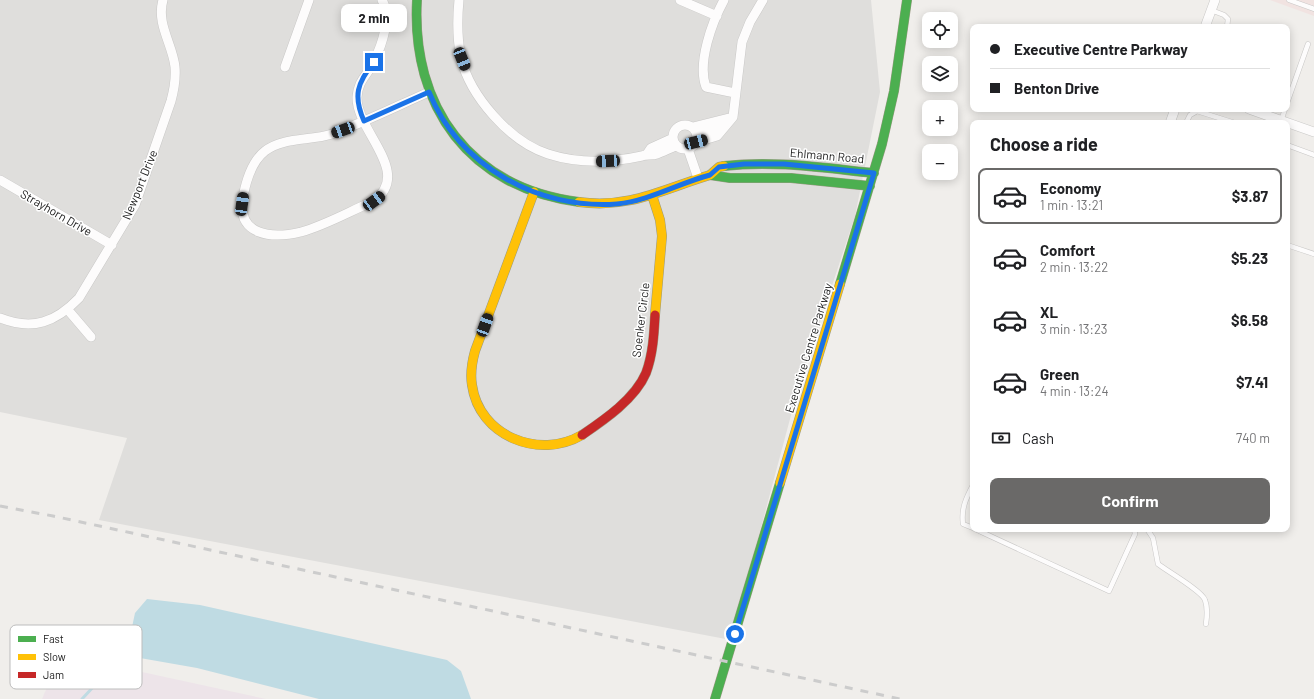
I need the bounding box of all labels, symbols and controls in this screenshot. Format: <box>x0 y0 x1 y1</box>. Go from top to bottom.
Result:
callout: 2 min <box>341 4 407 32</box>
text: 2 min <box>358 10 390 26</box>
map controls <box>922 12 958 180</box>
button: locate <box>922 12 958 48</box>
text: Executive Centre Parkway <box>1014 40 1188 58</box>
car <box>452 46 472 72</box>
route end <box>365 53 383 71</box>
button: layers <box>922 56 958 92</box>
text: Benton Drive <box>1014 79 1099 97</box>
button: + <box>922 100 958 136</box>
car <box>330 120 356 140</box>
car <box>683 133 709 151</box>
text: Choose a ride <box>990 133 1098 155</box>
button: − <box>922 144 958 180</box>
street label: Ehlmann Road <box>789 145 865 165</box>
street label: Newport Drive <box>119 148 159 222</box>
car <box>596 154 620 168</box>
icon: car <box>992 178 1028 214</box>
text: Economy <box>1040 179 1101 197</box>
street label: Strayhorn Drive <box>18 186 95 238</box>
text: $3.87 <box>1232 187 1268 205</box>
car <box>361 189 387 213</box>
car <box>234 191 250 217</box>
text: 1 min · 13:21 <box>1040 197 1103 213</box>
icon: car <box>992 240 1028 276</box>
text: Comfort <box>1040 241 1095 259</box>
text: $5.23 <box>1231 249 1268 267</box>
text: 2 min · 13:22 <box>1040 259 1108 275</box>
street label: Executive Centre Parkway <box>782 281 835 414</box>
street label: Soenker Circle <box>628 282 652 358</box>
icon: car <box>992 302 1028 338</box>
text: XL <box>1040 303 1058 321</box>
text: $6.58 <box>1231 311 1268 329</box>
car <box>475 312 495 338</box>
text: 3 min · 13:23 <box>1040 321 1108 337</box>
icon: car <box>992 364 1028 400</box>
text: Green <box>1040 365 1079 383</box>
text: $7.41 <box>1236 373 1268 391</box>
text: 4 min · 13:24 <box>1040 383 1109 399</box>
icon: cash <box>990 427 1012 449</box>
text: Cash <box>1022 429 1054 447</box>
text: 740 m <box>1236 430 1270 446</box>
button: Confirm <box>990 478 1270 524</box>
legend <box>10 625 142 689</box>
route start <box>726 625 744 643</box>
text: Fast <box>43 632 64 645</box>
text: Slow <box>43 650 66 663</box>
text: Jam <box>43 668 64 681</box>

